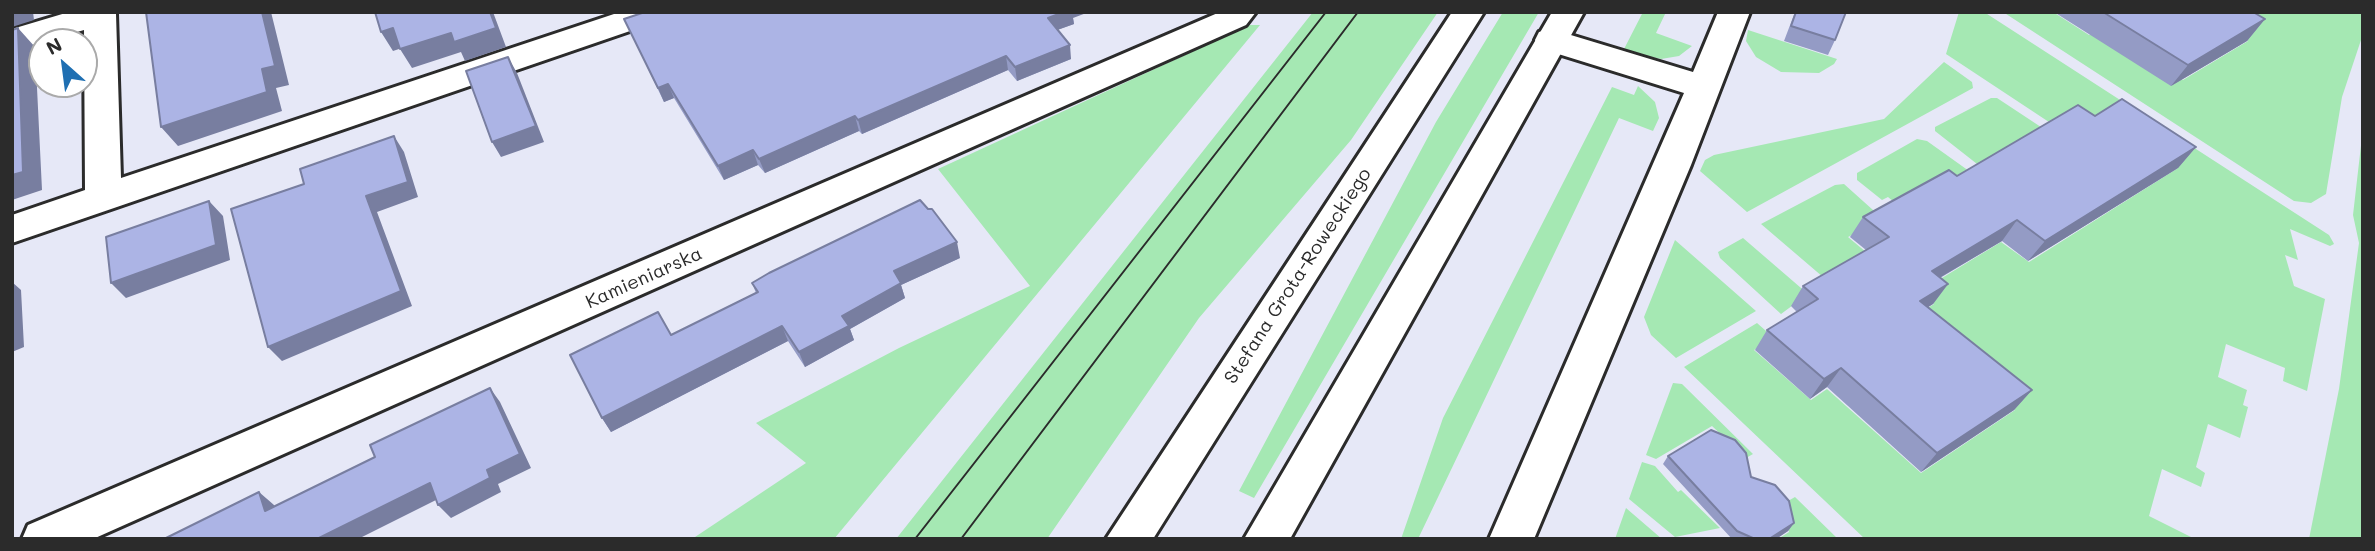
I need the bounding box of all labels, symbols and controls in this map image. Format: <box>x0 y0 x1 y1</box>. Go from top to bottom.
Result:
north arrow <box>28 28 98 98</box>
text: N <box>42 31 66 60</box>
street label: Stefana Grota-Roweckiego <box>1220 164 1376 388</box>
street label: Kamieniarska <box>582 242 706 314</box>

